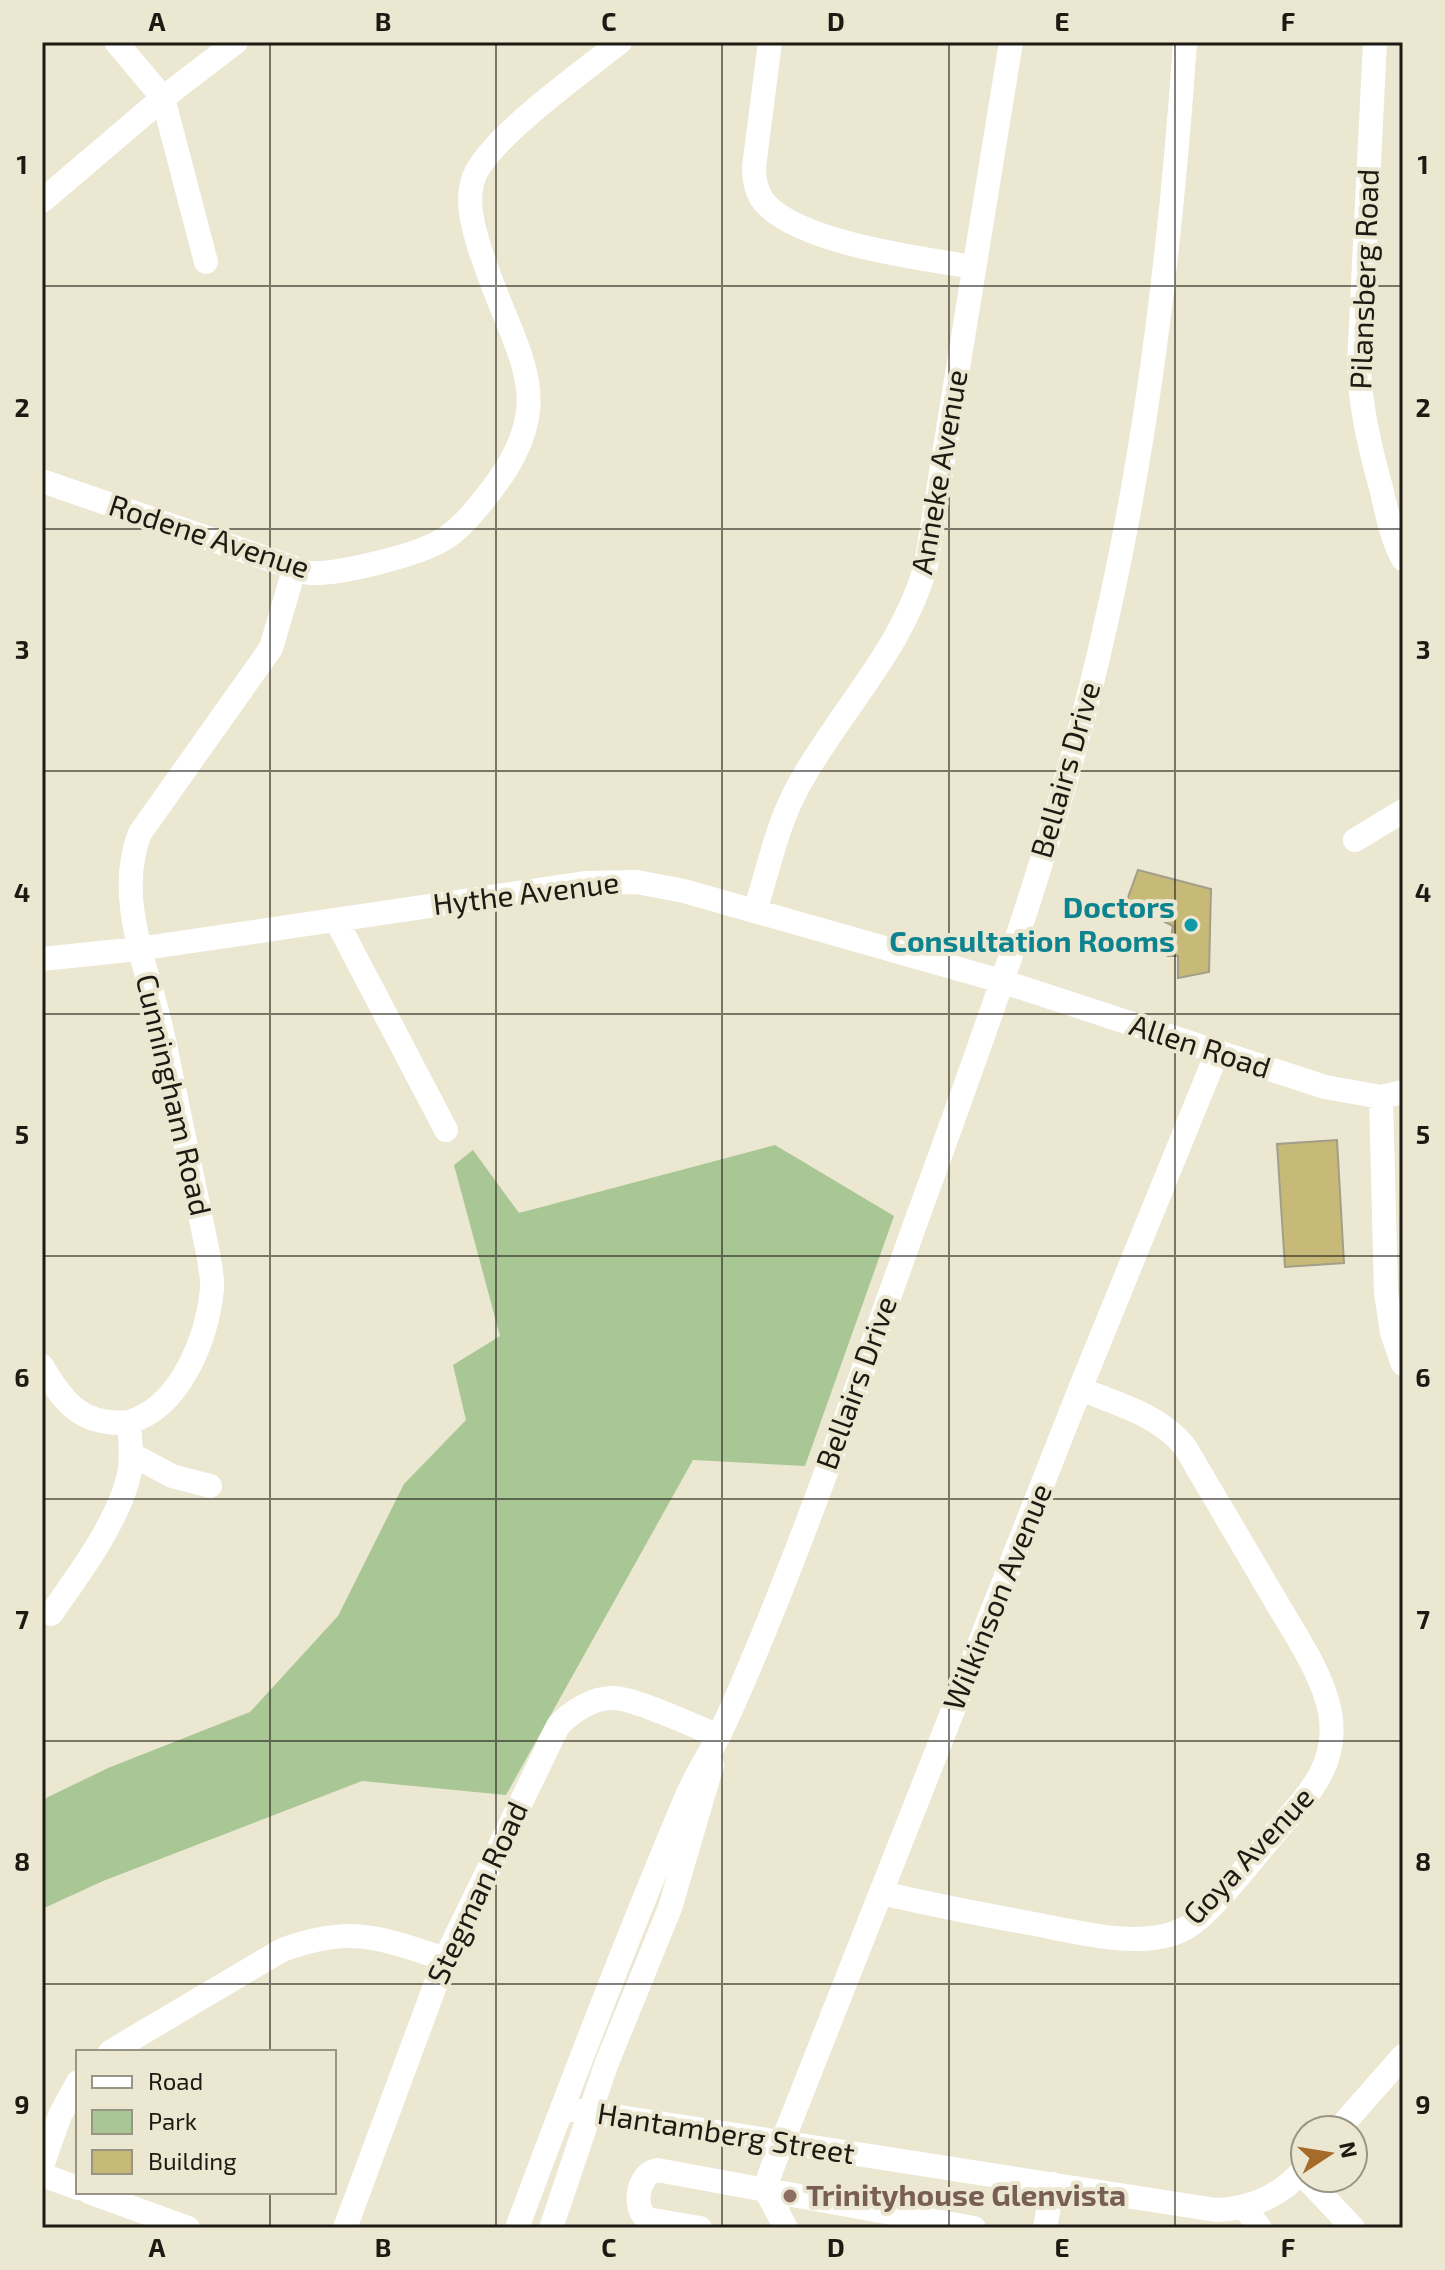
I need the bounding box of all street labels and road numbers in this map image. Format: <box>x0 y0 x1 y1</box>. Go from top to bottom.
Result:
street label: Pilansberg Road <box>1341 168 1385 390</box>
street label: Anneke Avenue <box>902 367 974 577</box>
street label: Rodene Avenue <box>105 486 314 584</box>
street label: Bellairs Drive <box>1022 677 1106 862</box>
street label: Hythe Avenue <box>431 863 621 921</box>
street label: Cunningham Road <box>130 970 220 1219</box>
street label: Allen Road <box>1126 1005 1276 1085</box>
street label: Bellairs Drive <box>807 1291 903 1474</box>
street label: Wilkinson Avenue <box>934 1478 1058 1715</box>
street label: Goya Avenue <box>1175 1779 1320 1931</box>
street label: Stegman Road <box>418 1795 534 1989</box>
street label: Hantamberg Street <box>595 2094 858 2170</box>

